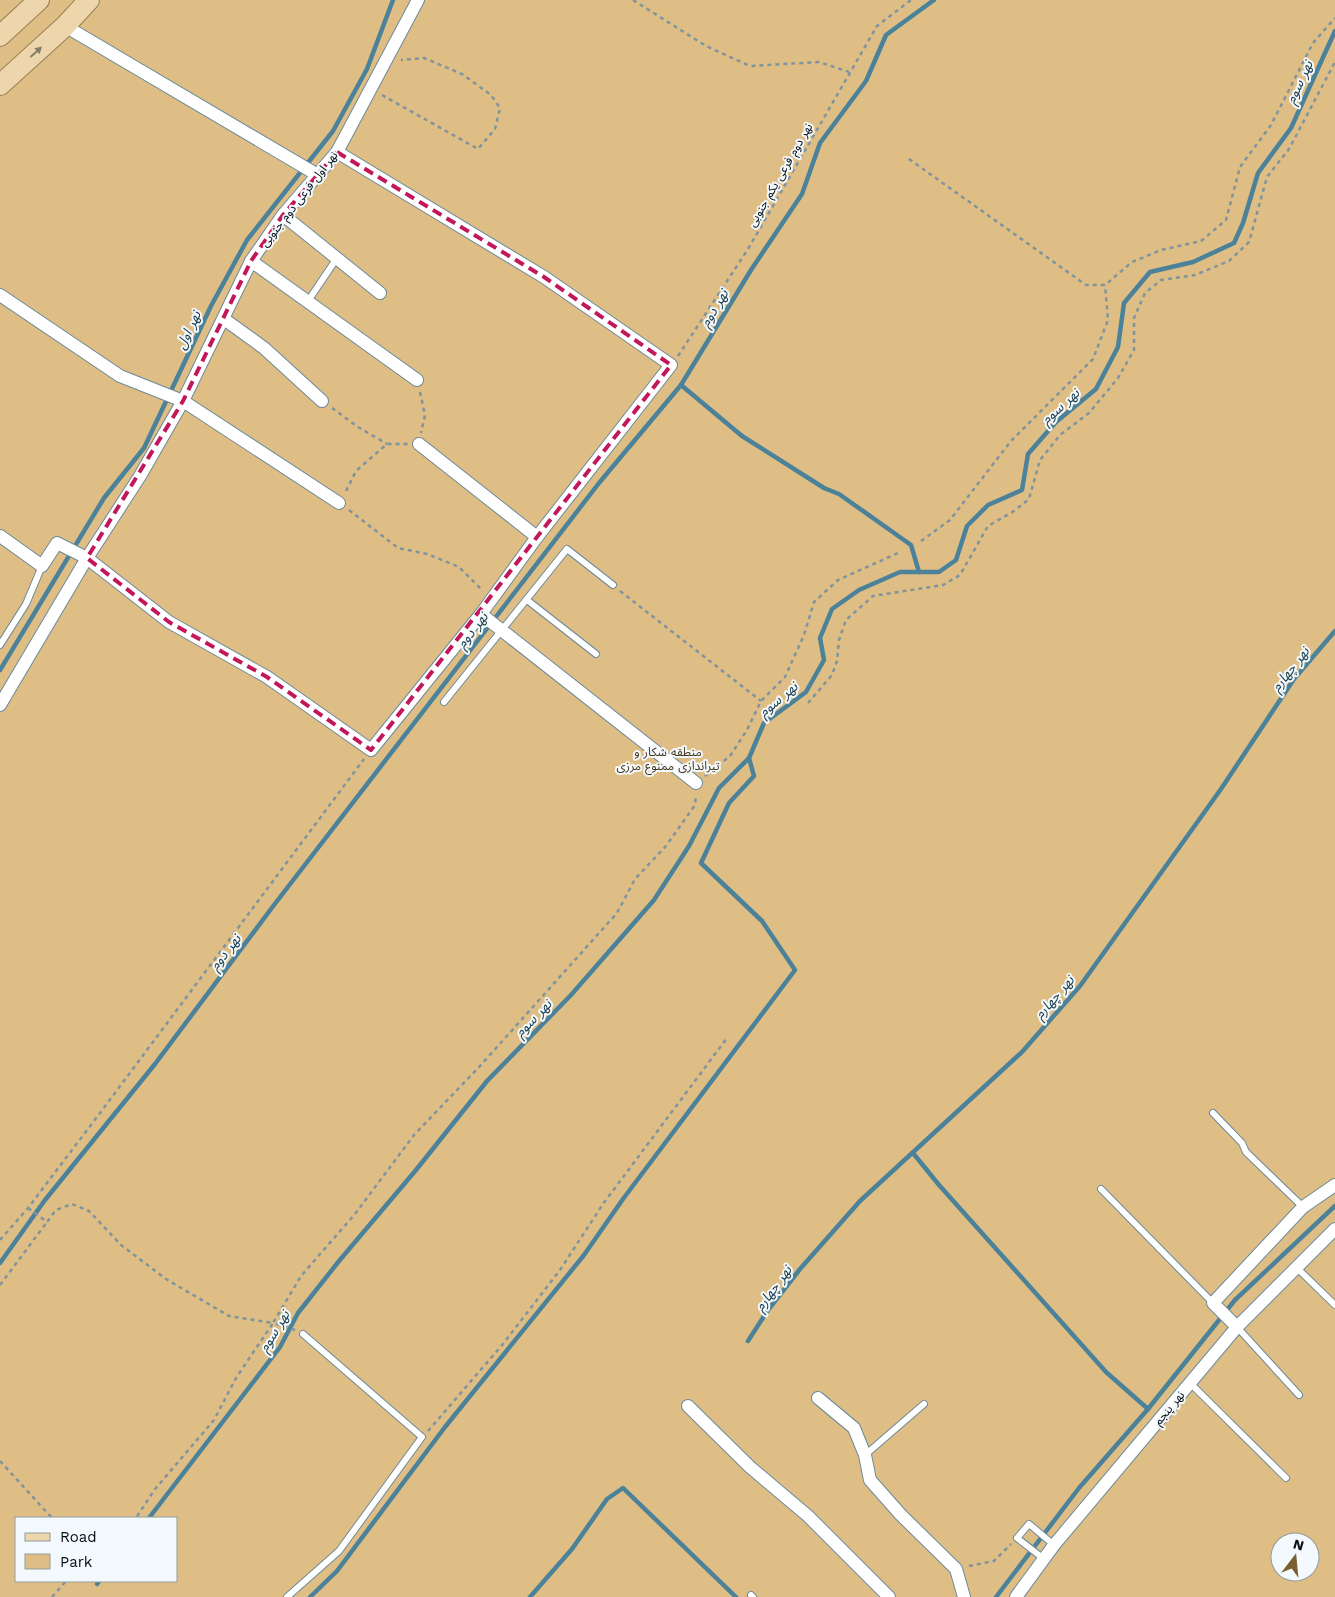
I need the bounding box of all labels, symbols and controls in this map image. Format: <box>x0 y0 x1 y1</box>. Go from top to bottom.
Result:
one-way arrow <box>30 46 42 58</box>
water label: نهر سوم <box>1282 57 1319 108</box>
street label: نهر دوم فرعی یکم جنوبی <box>745 121 817 230</box>
street label: نهر اول فرعی دوم جنوبی <box>257 148 342 251</box>
water label: نهر دوم <box>696 286 734 332</box>
water label: نهر اول <box>172 307 205 352</box>
water label: نهر سوم <box>1037 384 1085 430</box>
water label: نهر دوم <box>453 608 494 654</box>
water label: نهر چهارم <box>1267 643 1315 697</box>
water label: نهر سوم <box>755 678 803 723</box>
park label: منطقه شکار و تیراندازی ممنوع مرزی <box>616 745 720 775</box>
water label: نهر دوم <box>206 930 247 976</box>
water label: نهر چهارم <box>1030 971 1080 1025</box>
water label: نهر سوم <box>511 995 557 1043</box>
water label: نهر چهارم <box>751 1262 798 1316</box>
water label: نهر سوم <box>255 1307 296 1357</box>
street label: نهر پنجم <box>1151 1388 1189 1429</box>
legend <box>15 1517 178 1582</box>
text: Road <box>60 1528 97 1546</box>
north arrow <box>1270 1532 1320 1582</box>
text: N <box>1291 1535 1306 1554</box>
text: Park <box>60 1553 93 1571</box>

